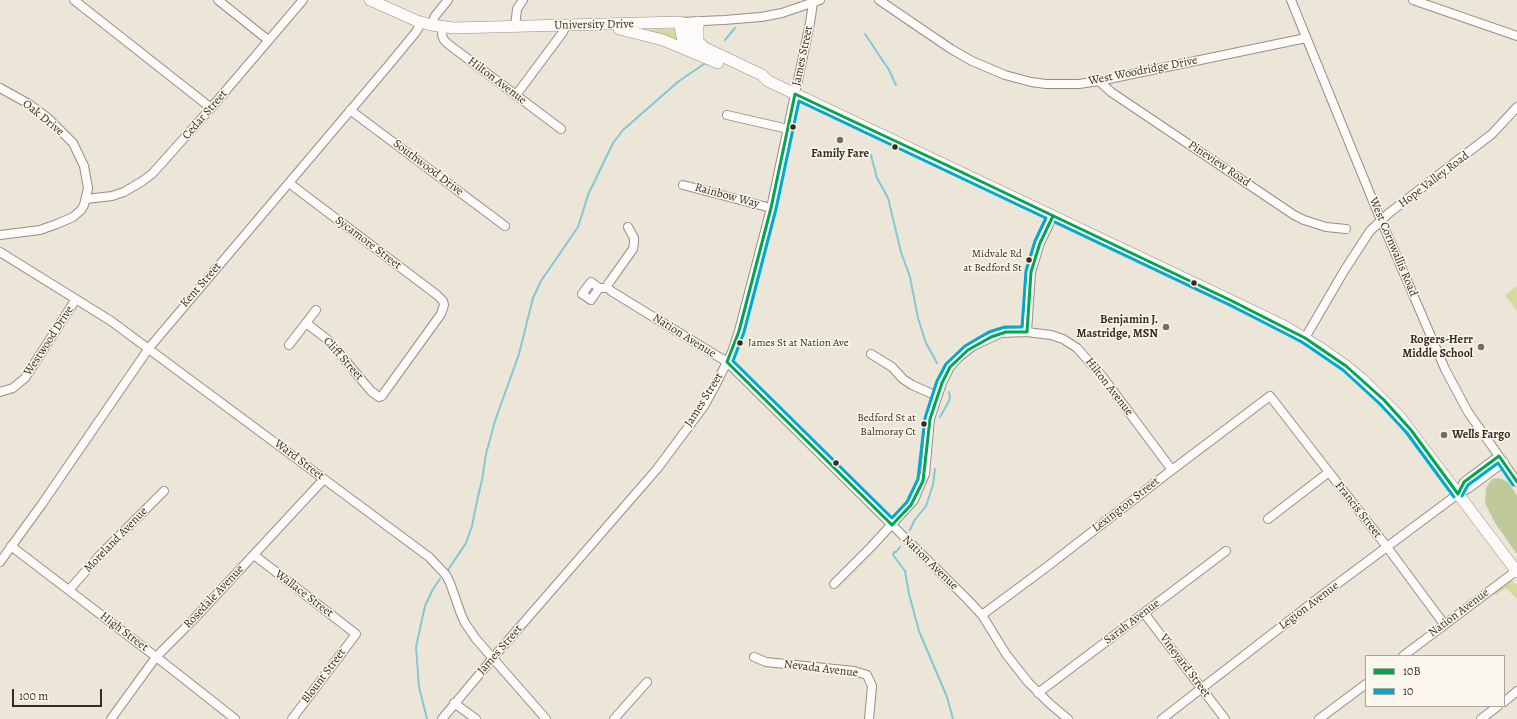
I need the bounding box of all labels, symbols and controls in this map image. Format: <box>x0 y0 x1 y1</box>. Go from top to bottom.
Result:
street label: University Drive <box>554 17 634 33</box>
street label: James Street <box>790 25 816 87</box>
street label: West Woodridge Drive <box>1087 53 1199 89</box>
street label: Hilton Avenue <box>465 54 529 108</box>
street label: Cedar Street <box>180 87 230 143</box>
street label: Oak Drive <box>19 97 67 139</box>
unlabelled marker <box>788 122 798 132</box>
marker: Family Fare <box>835 135 845 145</box>
street label: Southwood Drive <box>390 137 466 199</box>
street label: Pineview Road <box>1185 138 1253 190</box>
unlabelled marker <box>890 142 900 152</box>
place label: Family Fare <box>811 147 869 161</box>
street label: Hope Valley Road <box>1396 149 1472 211</box>
street label: Rainbow Way <box>693 180 761 212</box>
street label: West Cornwallis Road <box>1366 195 1420 299</box>
street label: Sycamore Street <box>332 213 404 273</box>
place label: Midvale Rd at Bedford St <box>963 247 1022 273</box>
marker: Midvale Rd at Bedford St <box>1024 255 1034 265</box>
street label: Kent Street <box>178 260 224 310</box>
unlabelled marker <box>1189 278 1199 288</box>
street label: Westwood Drive <box>21 303 77 379</box>
street label: Nation Avenue <box>650 311 718 361</box>
place label: Benjamin J. Mastridge, MSN <box>1077 313 1158 341</box>
marker: Benjamin J. Mastridge, MSN <box>1161 322 1171 332</box>
place label: Rogers-Herr Middle School <box>1402 333 1473 361</box>
street label: Cliff Street <box>320 334 366 384</box>
place label: James St at Nation Ave <box>748 336 849 350</box>
marker: James St at Nation Ave <box>735 338 745 348</box>
marker: Rogers-Herr Middle School <box>1476 342 1486 352</box>
street label: Hilton Avenue <box>1082 355 1136 419</box>
street label: James Street <box>682 370 726 430</box>
place label: Bedford St at Balmoray Ct <box>857 411 916 437</box>
marker: Bedford St at Balmoray Ct <box>919 419 929 429</box>
place label: Wells Fargo <box>1452 428 1510 442</box>
marker: Wells Fargo <box>1439 430 1449 440</box>
street label: Ward Street <box>271 437 327 483</box>
unlabelled marker <box>831 458 841 468</box>
street label: Lexington Street <box>1090 474 1162 536</box>
street label: Francis Street <box>1331 479 1385 541</box>
street label: Moreland Avenue <box>81 504 151 576</box>
street label: Nation Avenue <box>899 533 961 593</box>
street label: Rosedale Avenue <box>181 562 247 632</box>
street label: Wallace Street <box>272 567 336 621</box>
street label: Legion Avenue <box>1276 579 1342 633</box>
street label: Nation Avenue <box>1426 586 1492 640</box>
street label: Sarah Avenue <box>1101 596 1163 648</box>
street label: High Street <box>97 609 151 655</box>
street label: James Street <box>474 622 526 678</box>
street label: Vineyard Street <box>1156 631 1214 701</box>
street label: Blount Street <box>299 646 349 706</box>
legend <box>1365 655 1505 707</box>
street label: Nevada Avenue <box>783 657 859 681</box>
text: 10B <box>1403 663 1421 679</box>
scale bar <box>14 681 104 707</box>
text: 10 <box>1403 683 1414 699</box>
text: 100 m <box>19 688 48 704</box>

